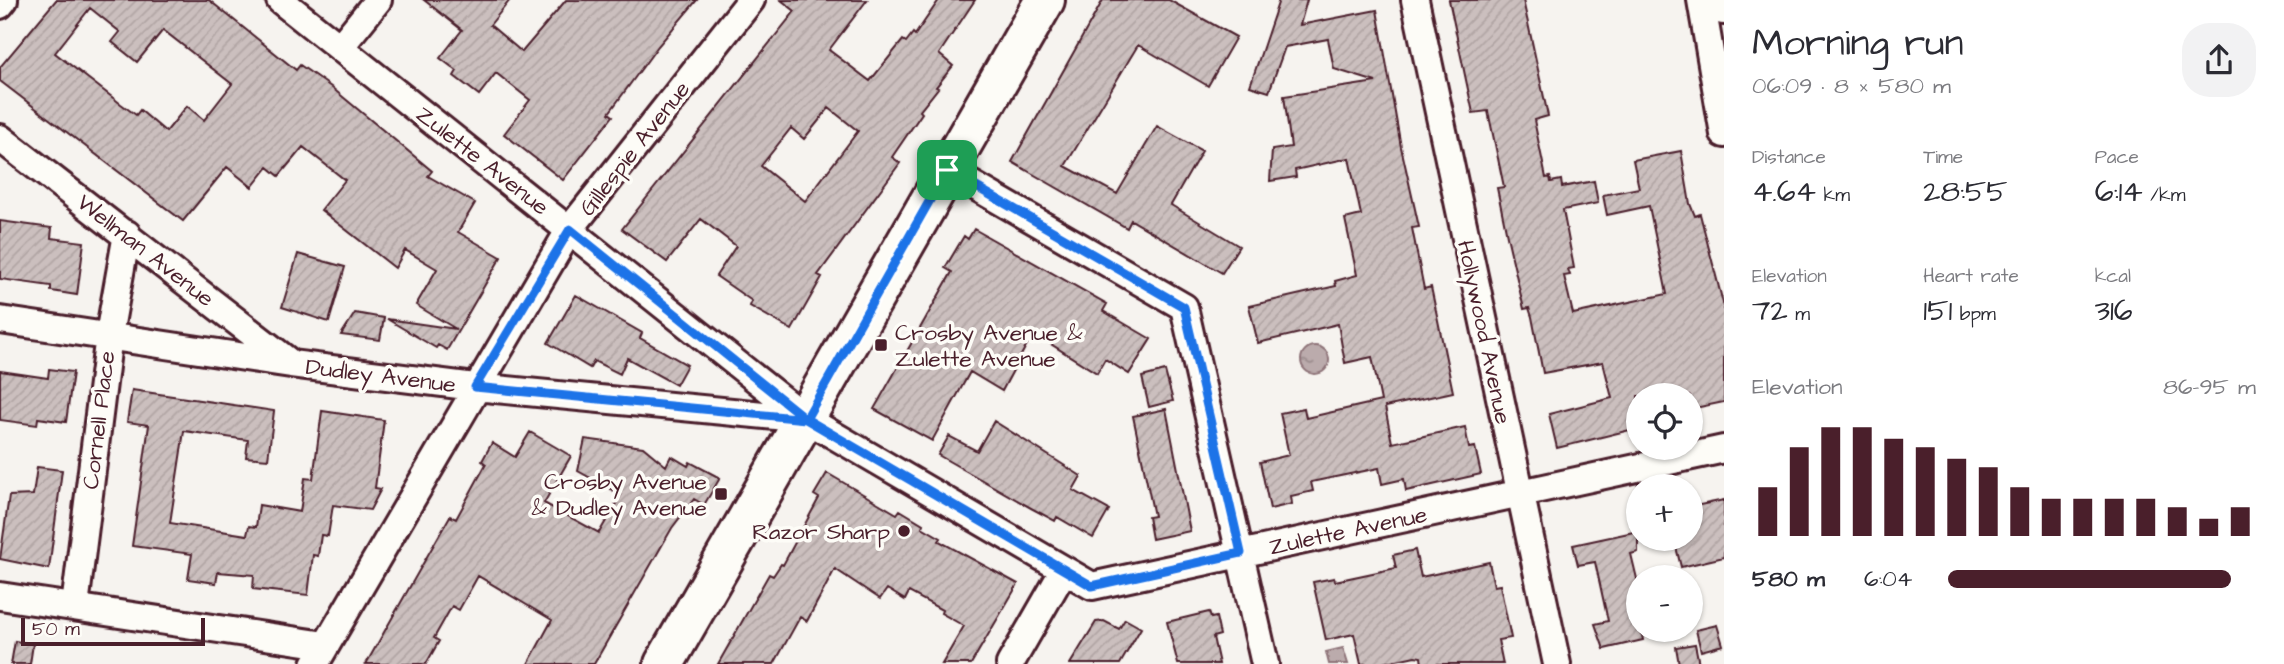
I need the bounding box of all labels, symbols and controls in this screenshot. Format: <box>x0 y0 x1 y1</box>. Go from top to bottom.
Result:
text: Morning run <box>1752 18 1964 70</box>
button: share <box>2182 23 2256 97</box>
text: 06:09 · 8 × 580 m <box>1752 70 1951 102</box>
street label: Gillespie Avenue <box>572 74 698 223</box>
street label: Zulette Avenue <box>409 99 556 223</box>
pin <box>917 140 977 200</box>
text: Distance <box>1752 144 1826 171</box>
text: Time <box>1923 144 1963 171</box>
text: Pace <box>2095 144 2139 171</box>
icon: arrive <box>928 151 966 189</box>
text: 4.64 <box>1752 171 1816 213</box>
text: 28:55 <box>1923 171 2007 213</box>
text: 6:14 <box>2095 171 2143 213</box>
text: km <box>1816 182 1850 209</box>
text: /km <box>2143 182 2185 209</box>
street label: Wellman Avenue <box>70 187 221 315</box>
street label: Hollywood Avenue <box>1448 237 1519 427</box>
text: Elevation <box>1752 263 1827 290</box>
text: Heart rate <box>1923 263 2019 290</box>
text: kcal <box>2095 263 2131 290</box>
text: 72 <box>1752 290 1788 332</box>
text: 151 <box>1923 290 1952 332</box>
text: 316 <box>2095 290 2133 332</box>
text: m <box>1788 301 1810 328</box>
text: bpm <box>1952 301 1996 328</box>
place label: Crosby Avenue & Zulette Avenue <box>895 317 1083 375</box>
marker: Crosby Avenue & Zulette Avenue <box>873 337 889 353</box>
street label: Cornell Place <box>75 349 123 491</box>
street label: Dudley Avenue <box>304 351 458 402</box>
text: Elevation <box>1752 371 1843 403</box>
text: 86–95 m <box>2163 371 2256 403</box>
map controls <box>1626 383 1703 642</box>
button: locate <box>1626 383 1703 460</box>
place label: Crosby Avenue & Dudley Avenue <box>531 466 707 525</box>
button: + <box>1626 474 1703 551</box>
marker: Crosby Avenue & Dudley Avenue <box>713 486 729 502</box>
street label: Zulette Avenue <box>1266 499 1430 563</box>
place label: Razor Sharp <box>752 516 890 548</box>
marker: Razor Sharp <box>896 523 912 539</box>
text: 580 m <box>1752 563 1825 595</box>
text: 6:04 <box>1864 563 1912 595</box>
button: − <box>1626 565 1703 642</box>
scale bar <box>21 615 205 647</box>
text: 50 m <box>32 616 80 643</box>

